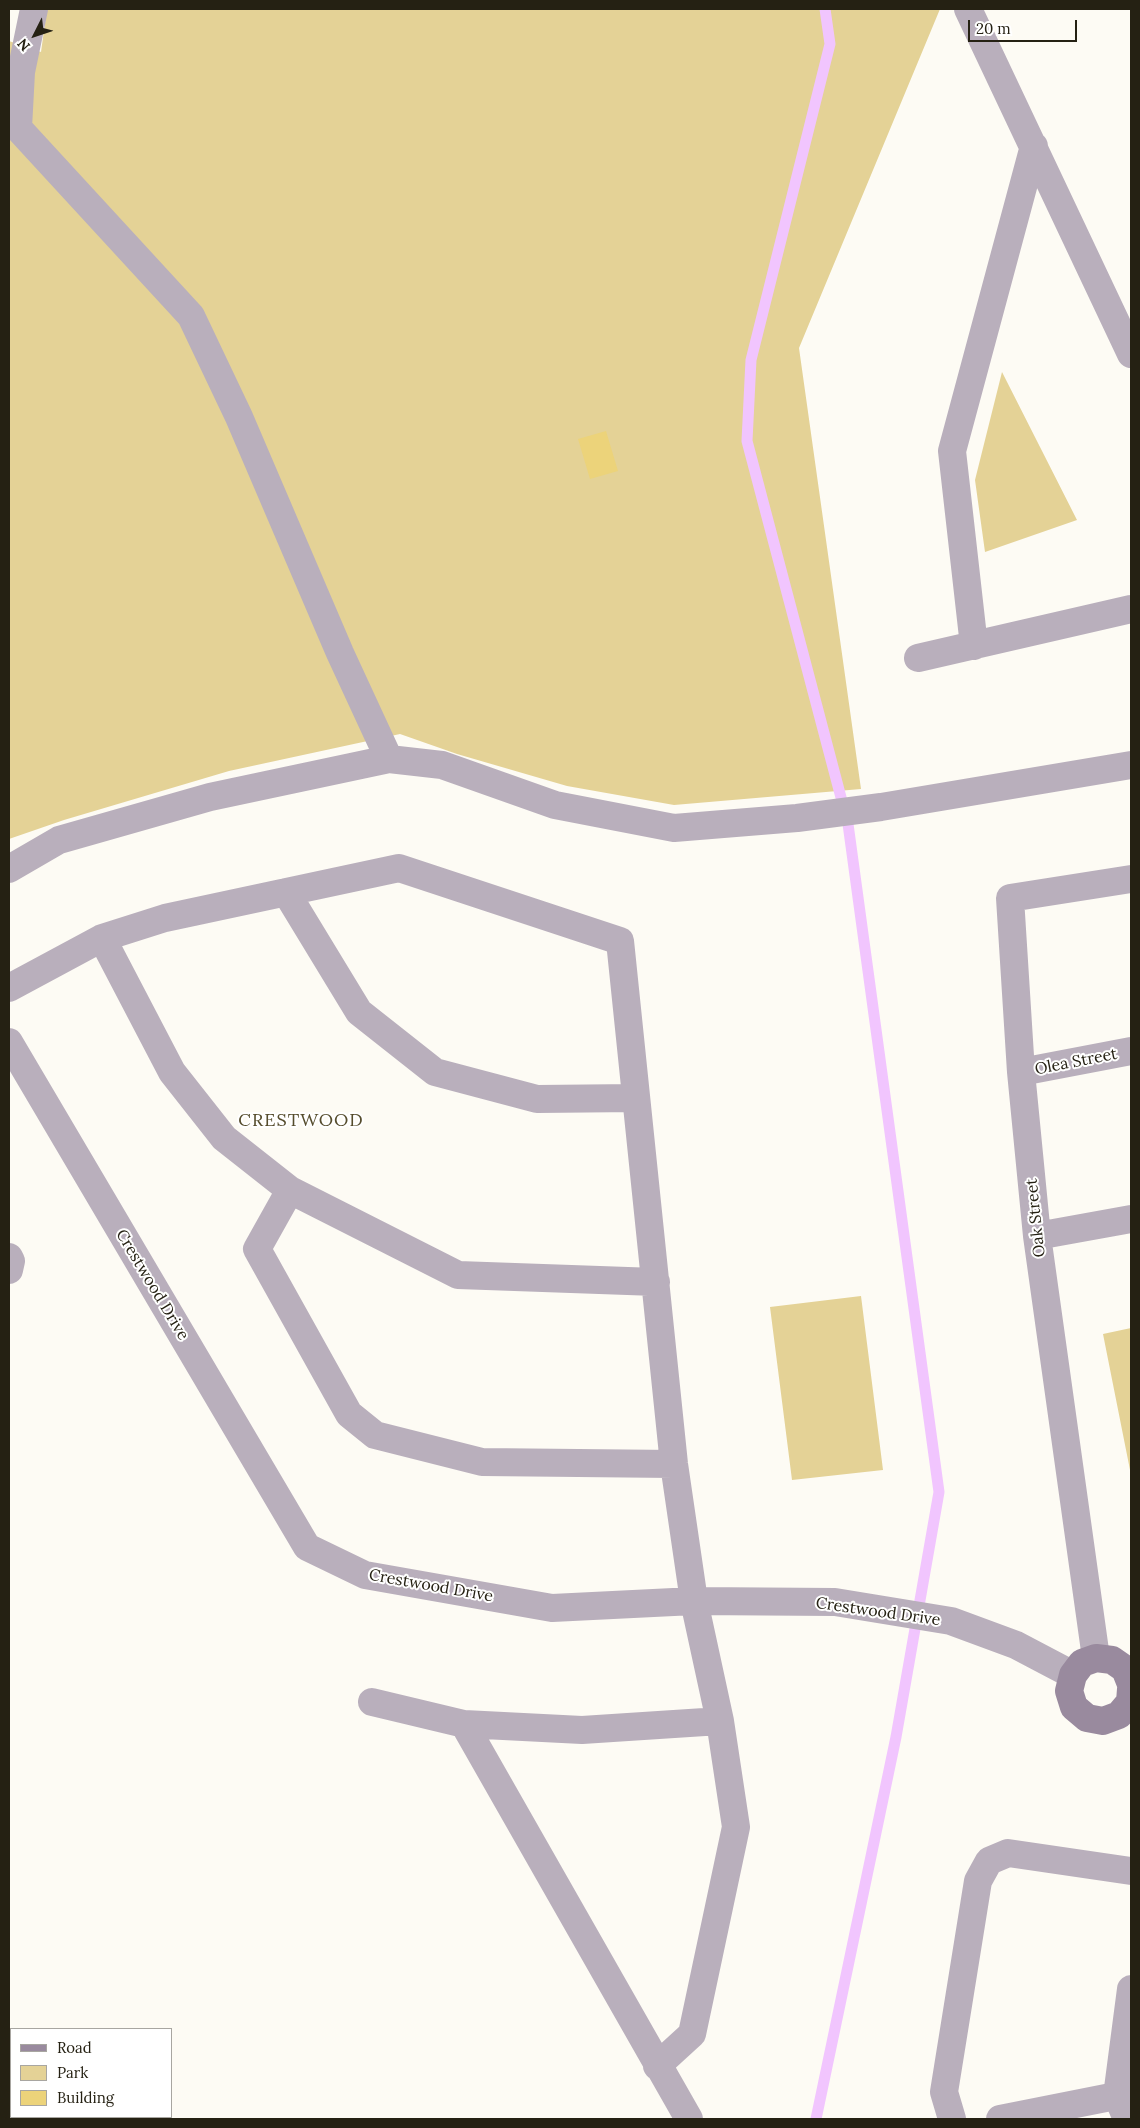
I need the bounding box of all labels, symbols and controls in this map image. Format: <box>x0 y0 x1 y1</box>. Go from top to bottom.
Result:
north arrow <box>10 10 60 60</box>
scale bar <box>970 10 1079 42</box>
text: 20 m <box>976 19 1011 38</box>
text: N <box>13 35 34 55</box>
street label: Olea Street <box>1033 1045 1119 1079</box>
district label: CRESTWOOD <box>237 1110 365 1132</box>
street label: Oak Street <box>1022 1178 1050 1258</box>
street label: Crestwood Drive <box>111 1226 193 1344</box>
street label: Crestwood Drive <box>367 1566 495 1606</box>
street label: Crestwood Drive <box>814 1594 942 1630</box>
legend <box>10 2028 172 2118</box>
text: Road <box>57 2038 92 2057</box>
text: Park <box>57 2063 88 2082</box>
text: Building <box>57 2088 114 2107</box>

